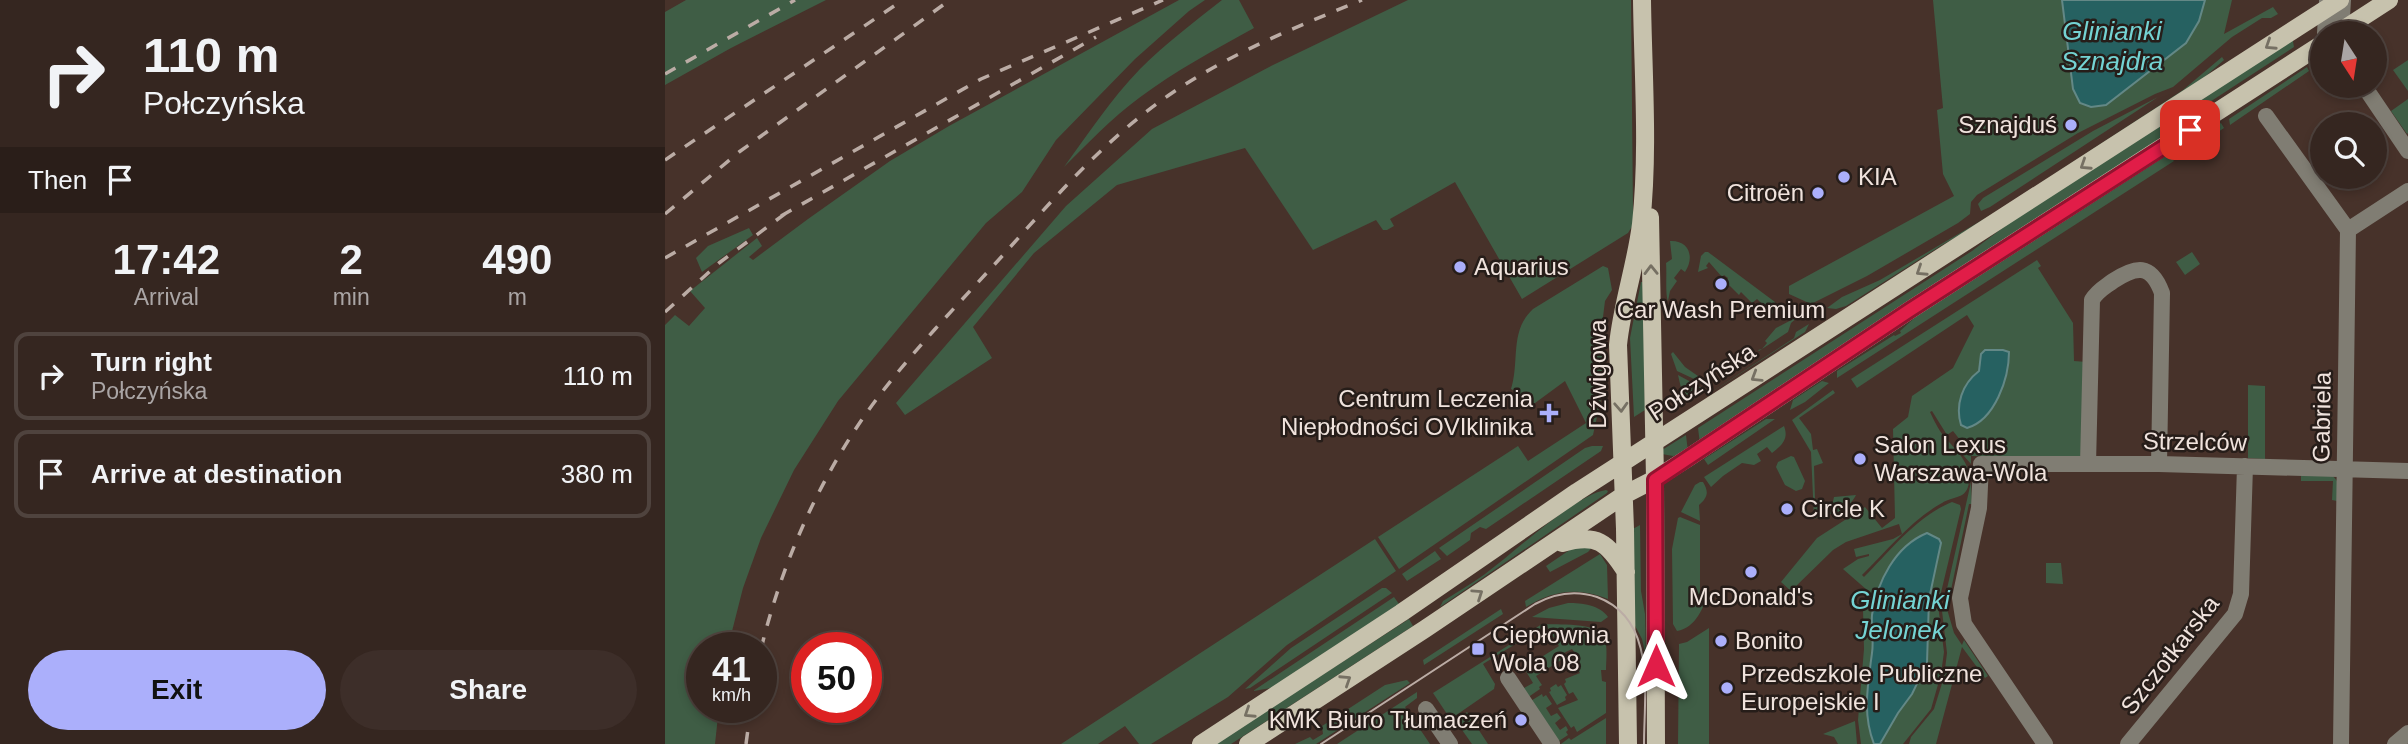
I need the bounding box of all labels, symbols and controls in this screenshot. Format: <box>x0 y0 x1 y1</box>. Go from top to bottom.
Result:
water label: Glinianki Sznajdra <box>2061 16 2163 76</box>
north arrow <box>2310 21 2387 98</box>
map controls <box>2310 21 2387 189</box>
icon: right <box>28 28 119 119</box>
text: 110 m <box>143 28 279 82</box>
one-way arrow <box>2265 37 2278 49</box>
text: Połczyńska <box>143 85 305 121</box>
pin <box>2160 100 2220 160</box>
place label: Sznajduś <box>1958 111 2057 138</box>
icon: arrive <box>2171 111 2209 149</box>
button: search <box>2310 112 2387 189</box>
marker: Sznajduś <box>2063 117 2079 133</box>
one-way arrow <box>2079 157 2092 170</box>
icon: arrive <box>101 161 139 199</box>
place label: KIA <box>1858 163 1897 190</box>
text: Then <box>28 165 87 195</box>
marker: KIA <box>1836 169 1852 185</box>
place label: Citroën <box>1727 179 1804 206</box>
marker: Citroën <box>1810 185 1826 201</box>
text: 17:42 <box>113 236 220 283</box>
text: 2 <box>339 236 363 283</box>
text: 490 <box>482 236 552 283</box>
place label: Aquarius <box>1474 253 1569 280</box>
marker: Aquarius <box>1452 259 1468 275</box>
one-way arrow <box>1916 263 1929 276</box>
one-way arrow <box>1643 264 1659 274</box>
marker: Car Wash Premium <box>1713 276 1729 292</box>
text: Arrival <box>134 284 199 310</box>
text: min <box>333 284 370 310</box>
text: m <box>508 284 527 310</box>
place label: Car Wash Premium <box>1617 296 1825 323</box>
street label: Dźwigowa <box>1584 319 1611 429</box>
street label: Połczyńska <box>1643 337 1761 426</box>
text: Turn right <box>91 347 212 377</box>
icon: right <box>32 357 70 395</box>
text: 110 m <box>563 361 633 391</box>
one-way arrow <box>1751 368 1764 381</box>
street label: Gabriela <box>2307 371 2336 463</box>
text: Połczyńska <box>91 378 207 404</box>
place label: Centrum Leczenia Niepłodności OVIklinika <box>1281 385 1534 440</box>
one-way arrow <box>1613 402 1628 413</box>
marker: Centrum Leczenia Niepłodności OVIklinika <box>1539 403 1559 423</box>
street label: Strzelców <box>2143 427 2248 456</box>
place label: Salon Lexus Warszawa-Wola <box>1874 431 2048 486</box>
marker: Salon Lexus Warszawa-Wola <box>1852 451 1868 467</box>
icon: arrive <box>32 455 70 493</box>
text: Arrive at destination <box>91 459 342 489</box>
text: 380 m <box>561 459 633 489</box>
place label: Circle K <box>1801 495 1885 522</box>
marker: Circle K <box>1779 501 1795 517</box>
marker: McDonald's <box>1743 564 1759 580</box>
place label: McDonald's <box>1689 583 1813 610</box>
water label: Glinianki Jelonek <box>1850 585 1951 645</box>
one-way arrow <box>1470 589 1483 602</box>
street label: Szczotkarska <box>2115 590 2225 719</box>
place label: Ciepłownia Wola 08 <box>1492 621 1610 676</box>
place label: Bonito <box>1735 627 1803 654</box>
position arrow <box>1619 629 1693 703</box>
speed limit sign: 50 <box>791 632 882 723</box>
marker: Bonito <box>1713 633 1729 649</box>
marker: Ciepłownia Wola 08 <box>1470 641 1486 657</box>
text: 41 <box>712 649 751 688</box>
button: Exit <box>28 650 326 730</box>
button: Share <box>340 650 637 730</box>
place label: Przedszkole Publiczne Europejskie I <box>1741 660 1982 715</box>
one-way arrow <box>1338 676 1351 689</box>
marker: Przedszkole Publiczne Europejskie I <box>1719 680 1735 696</box>
text: km/h <box>712 685 751 705</box>
one-way arrow <box>1243 705 1256 718</box>
place label: KMK Biuro Tłumaczeń <box>1269 706 1507 733</box>
marker: KMK Biuro Tłumaczeń <box>1513 712 1529 728</box>

